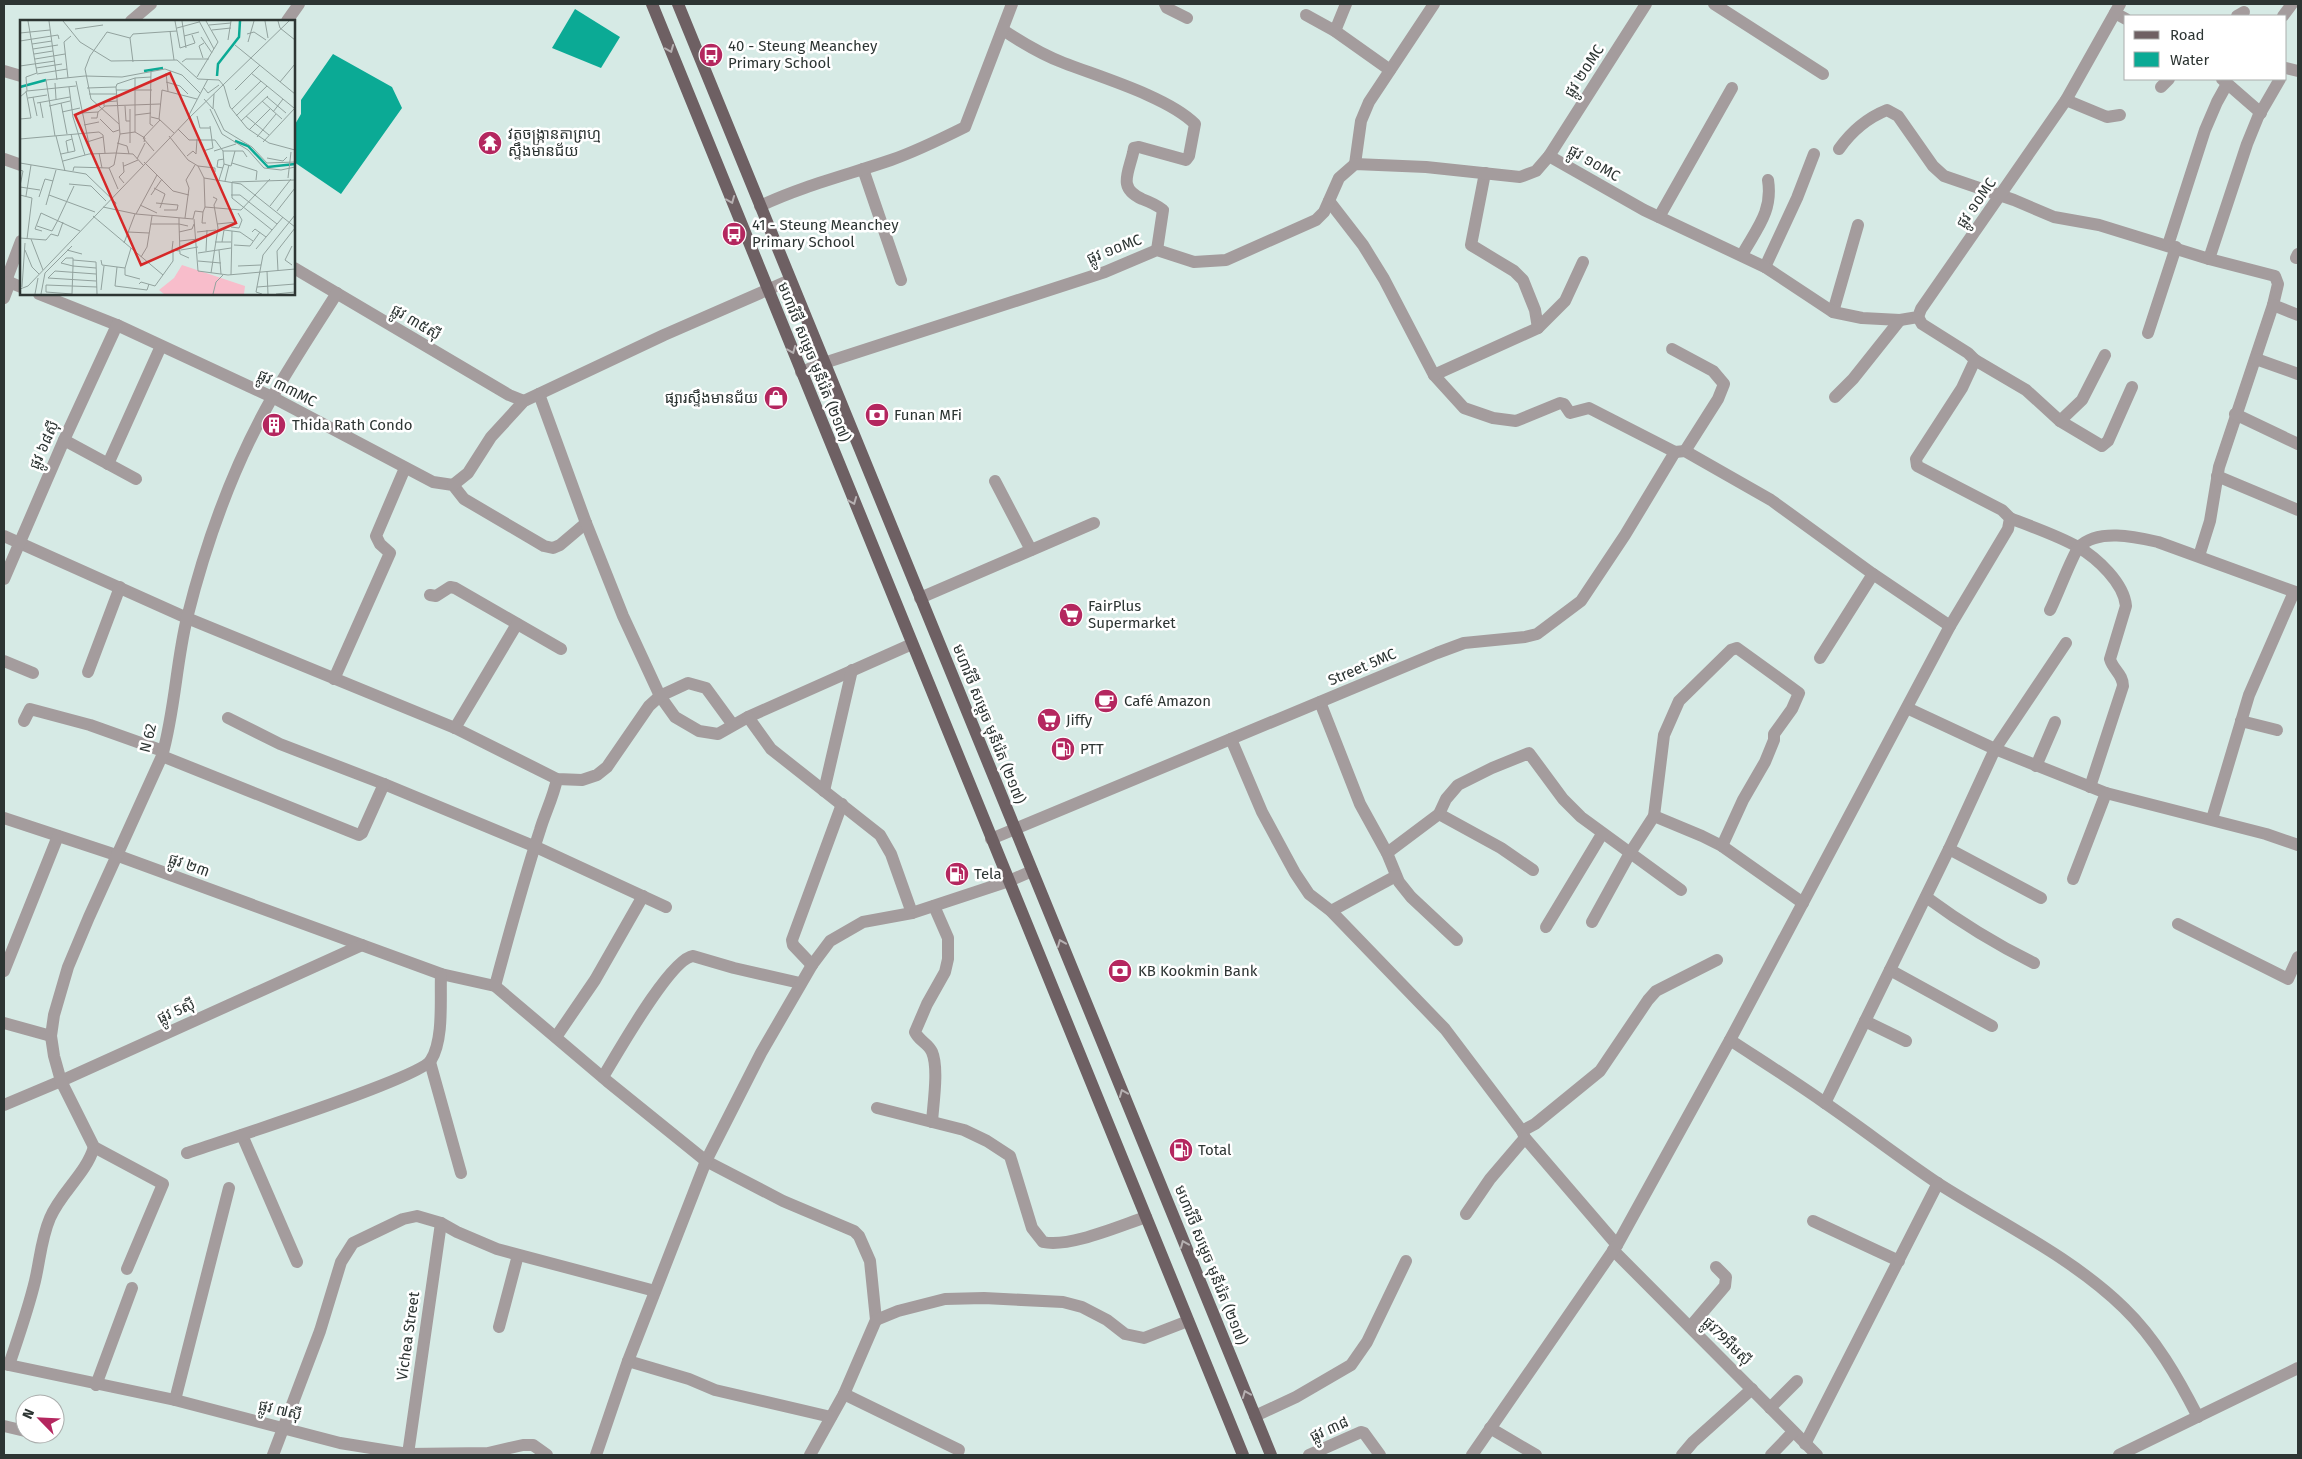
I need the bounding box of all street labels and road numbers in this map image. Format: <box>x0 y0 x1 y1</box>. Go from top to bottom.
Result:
street label: ផ្លូវ ២០MC <box>1560 41 1612 103</box>
street label: ផ្លូវ ១០MC <box>1562 141 1624 189</box>
street label: ផ្លូវ ១០MC <box>1952 174 2004 234</box>
street label: ផ្លូវ ១០MC <box>1084 230 1146 272</box>
street label: មហាវិថី សម្តេច មុនីរ៉េត (២១៧) <box>773 279 855 445</box>
street label: ផ្លូវ ៣៥ស៊ី <box>386 300 444 348</box>
street label: ផ្លូវ ៣៣MC <box>252 365 320 415</box>
street label: ផ្លូវ ៦៨ស៊ី <box>25 418 67 474</box>
street label: មហាវិថី សម្តេច មុនីរ៉េត (២១៧) <box>948 641 1030 807</box>
street label: Street 5MC <box>1325 644 1399 689</box>
street label: N 62 <box>136 722 160 754</box>
street label: ផ្លូវ ២៣ <box>164 849 212 885</box>
street label: ផ្លូវ 5ស៊ី <box>154 995 200 1031</box>
street label: មហាវិថី សម្តេច មុនីរ៉េត (២១៧) <box>1170 1182 1252 1348</box>
street label: Vichea Street <box>393 1290 423 1382</box>
street label: ផ្លូវ79អឹមស៊ី <box>1696 1313 1755 1372</box>
street label: ផ្លូវ ៧ស៊ី <box>255 1396 304 1428</box>
street label: ផ្លូវ ៣៨ <box>1307 1412 1353 1450</box>

